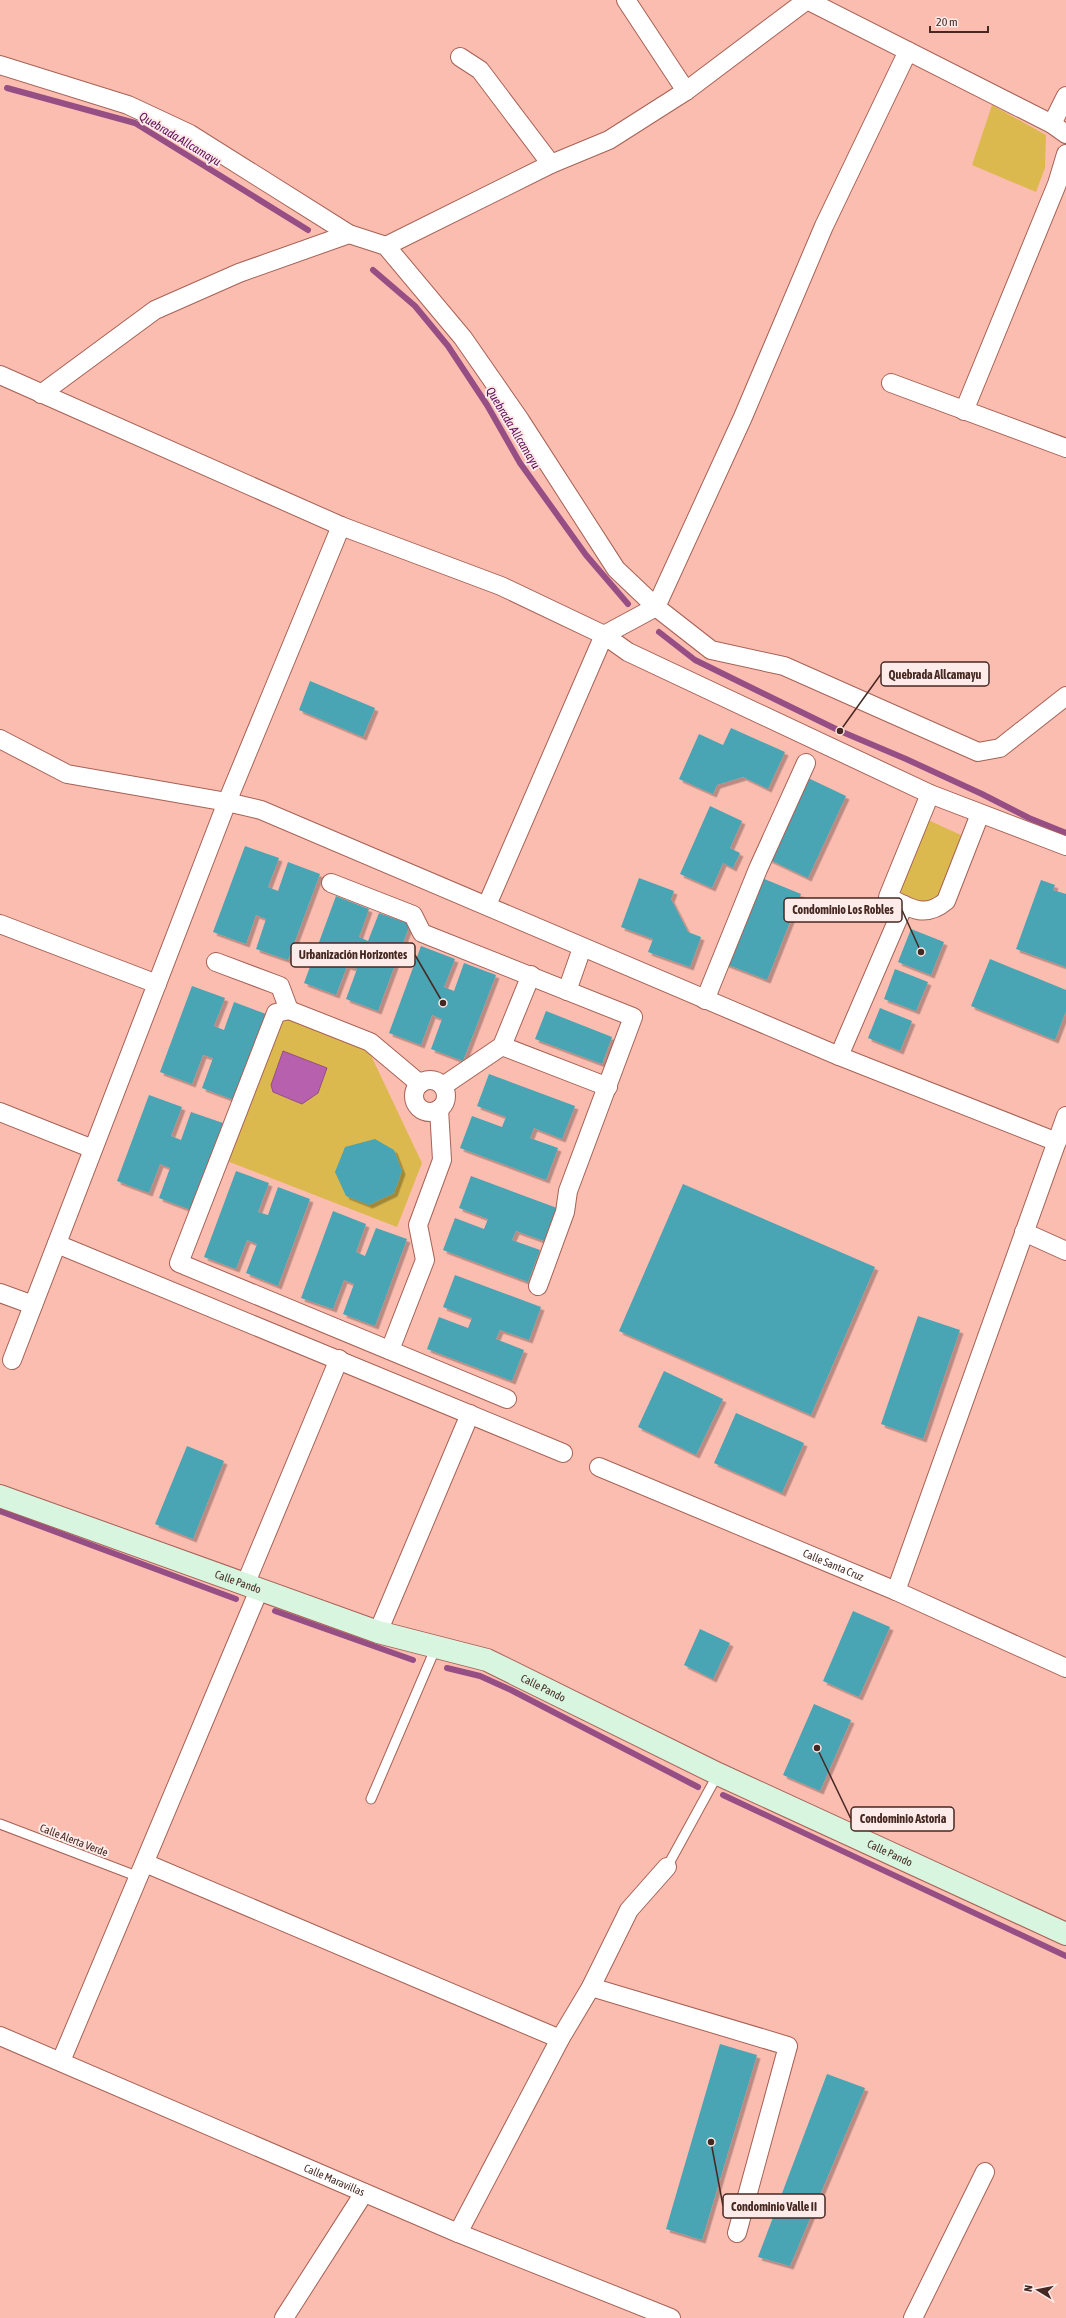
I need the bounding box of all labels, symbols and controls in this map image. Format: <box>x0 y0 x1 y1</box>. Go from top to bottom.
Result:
scale bar <box>930 8 988 34</box>
text: 20 m <box>936 15 958 29</box>
water label: Quebrada Allcamayu <box>137 109 223 169</box>
water label: Quebrada Allcamayu <box>483 385 543 471</box>
callout: Quebrada Allcamayu <box>881 662 989 686</box>
text: Quebrada Allcamayu <box>889 668 982 682</box>
callout: Condominio Los Robles <box>784 898 902 922</box>
text: Condominio Los Robles <box>792 903 895 917</box>
callout: Urbanización Horizontes <box>291 943 415 967</box>
text: Urbanización Horizontes <box>299 948 408 962</box>
street label: Calle Santa Cruz <box>801 1547 866 1583</box>
street label: Calle Pando <box>213 1568 263 1595</box>
street label: Calle Pando <box>519 1672 568 1704</box>
callout: Condominio Astoria <box>851 1807 954 1831</box>
text: Condominio Astoria <box>860 1812 947 1826</box>
street label: Calle Alerta Verde <box>38 1822 110 1858</box>
street label: Calle Pando <box>865 1837 914 1869</box>
street label: Calle Maravillas <box>302 2161 367 2198</box>
callout: Condominio Valle II <box>723 2194 825 2218</box>
text: Condominio Valle II <box>731 2200 817 2214</box>
north arrow <box>1018 2270 1058 2310</box>
text: N <box>1022 2284 1035 2293</box>

